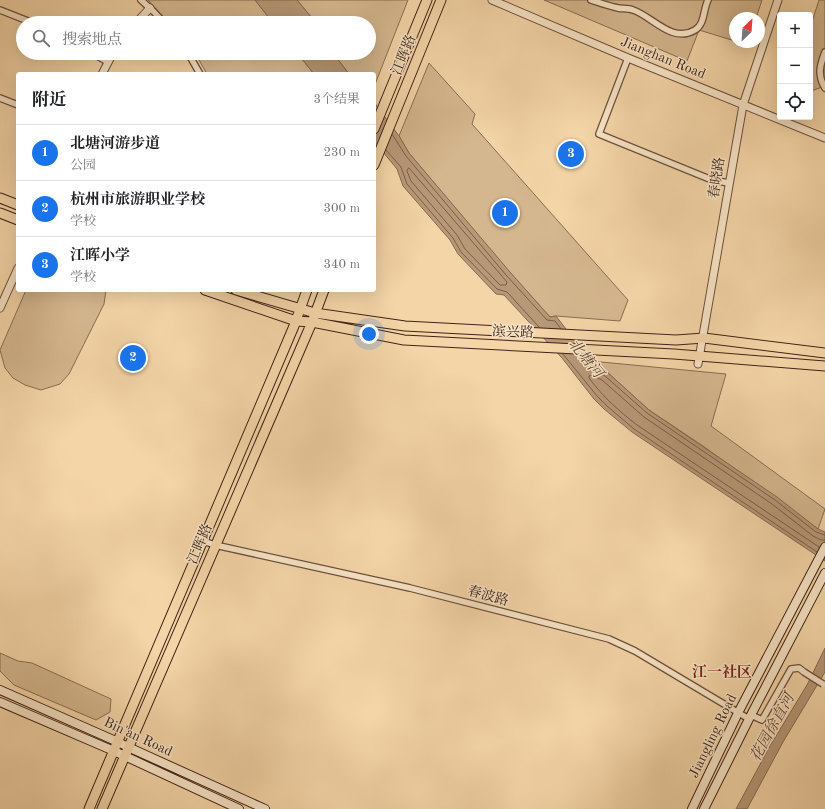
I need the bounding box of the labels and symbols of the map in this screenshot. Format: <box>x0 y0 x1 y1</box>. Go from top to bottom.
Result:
north arrow <box>729 12 765 48</box>
street label: 江晖路 <box>389 33 418 77</box>
street label: Jianghan Road <box>618 35 708 81</box>
pin: 3 <box>558 139 584 169</box>
street label: 春晓路 <box>706 156 727 200</box>
pin: 1 <box>492 198 518 228</box>
street label: 滨兴路 <box>492 323 534 340</box>
your location <box>359 324 379 344</box>
water label: 北塘河 <box>565 336 608 384</box>
pin: 2 <box>120 343 146 373</box>
street label: 江晖路 <box>184 522 215 566</box>
street label: 春波路 <box>466 583 510 608</box>
district label: 江一社区 <box>692 663 752 681</box>
water label: 花园徐直河 <box>747 688 799 764</box>
street label: Jiangling Road <box>687 692 739 780</box>
street label: Bin'an Road <box>102 715 174 759</box>

